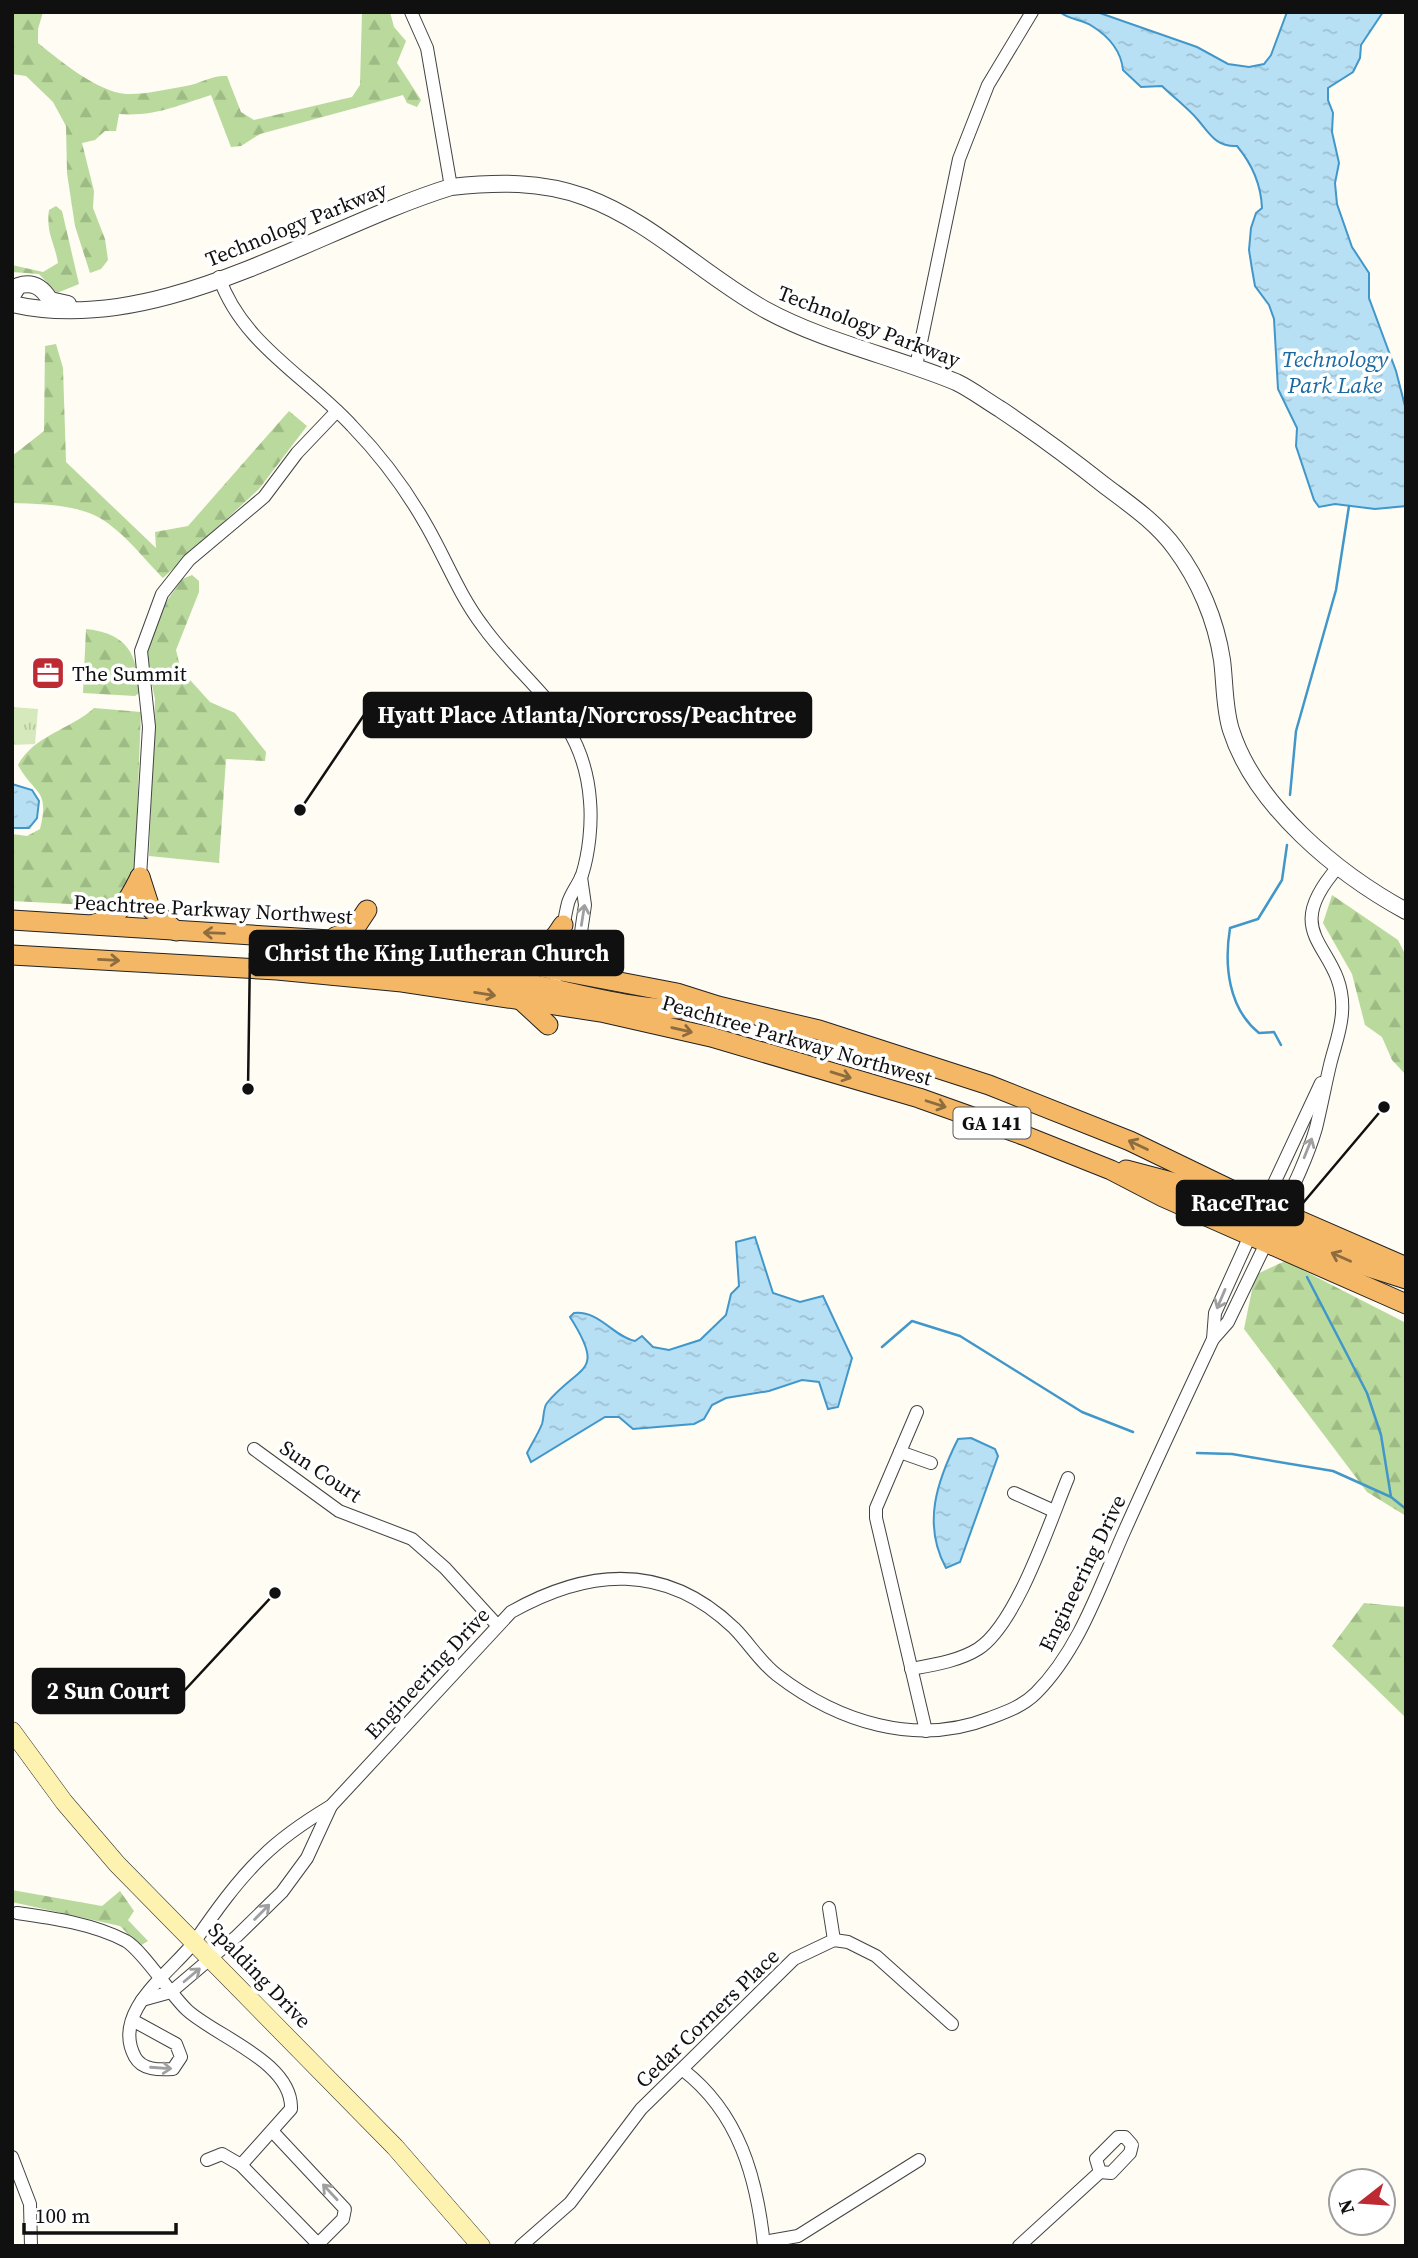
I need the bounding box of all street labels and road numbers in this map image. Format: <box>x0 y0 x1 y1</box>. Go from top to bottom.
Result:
street label: Technology Parkway <box>201 174 391 274</box>
street label: Technology Parkway <box>774 278 965 374</box>
street label: Peachtree Parkway Northwest <box>73 887 353 931</box>
street label: Peachtree Parkway Northwest <box>659 988 935 1093</box>
road number: GA 141 <box>954 1107 1030 1138</box>
street label: Sun Court <box>274 1433 368 1509</box>
street label: Engineering Drive <box>1031 1490 1133 1656</box>
street label: Engineering Drive <box>358 1601 496 1745</box>
street label: Spalding Drive <box>202 1916 318 2034</box>
street label: Cedar Corners Place <box>629 1942 785 2094</box>

